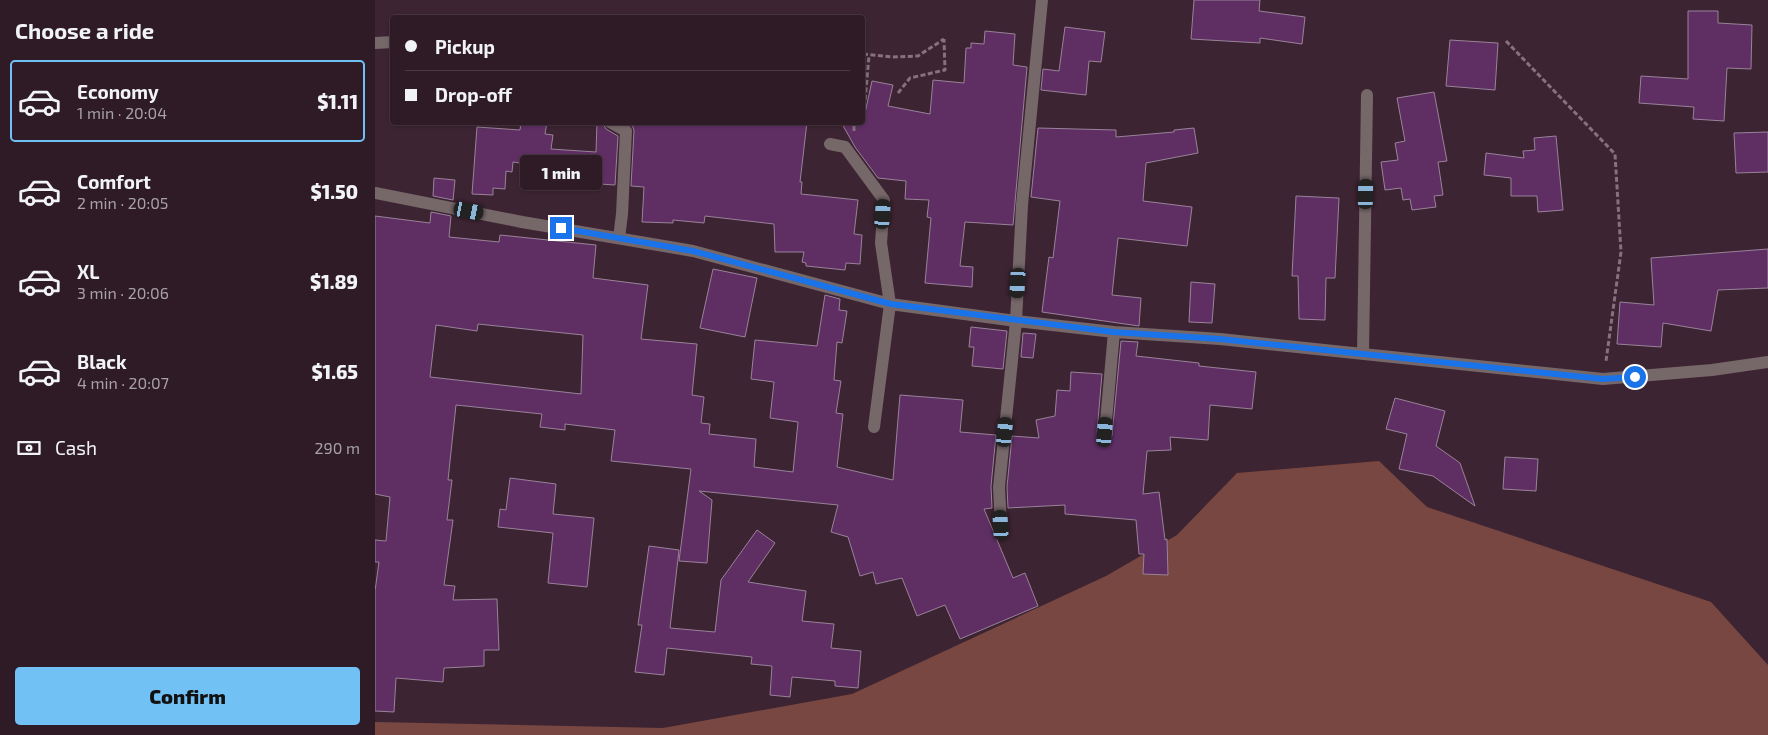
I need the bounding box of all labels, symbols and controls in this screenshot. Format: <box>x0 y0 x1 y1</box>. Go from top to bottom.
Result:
text: Choose a ride <box>15 17 154 43</box>
text: Pickup <box>435 35 495 58</box>
icon: car <box>17 79 62 124</box>
text: Economy <box>77 80 159 103</box>
text: Drop-off <box>435 83 512 106</box>
text: $1.11 <box>317 90 358 113</box>
text: 1 min · 20:04 <box>77 103 167 122</box>
callout: 1 min <box>520 156 602 190</box>
text: 1 min <box>541 163 581 182</box>
icon: car <box>17 169 62 214</box>
text: Comfort <box>77 170 151 193</box>
car <box>1358 179 1373 209</box>
text: $1.50 <box>311 180 358 203</box>
text: 2 min · 20:05 <box>77 193 168 212</box>
car <box>874 199 891 229</box>
car <box>452 201 485 221</box>
route end <box>550 217 572 239</box>
icon: car <box>17 259 62 304</box>
text: XL <box>77 260 99 283</box>
car <box>1009 268 1026 298</box>
text: $1.89 <box>310 270 358 293</box>
text: 3 min · 20:06 <box>77 283 169 302</box>
icon: car <box>17 349 62 394</box>
text: Black <box>77 350 127 373</box>
text: $1.65 <box>311 360 358 383</box>
route start <box>1624 366 1646 388</box>
text: 4 min · 20:07 <box>77 373 169 392</box>
car <box>995 416 1014 448</box>
car <box>1096 416 1113 448</box>
icon: cash <box>15 434 43 462</box>
text: Cash <box>55 436 97 459</box>
text: 290 m <box>315 438 360 457</box>
car <box>992 510 1009 540</box>
button: Confirm <box>15 667 360 725</box>

